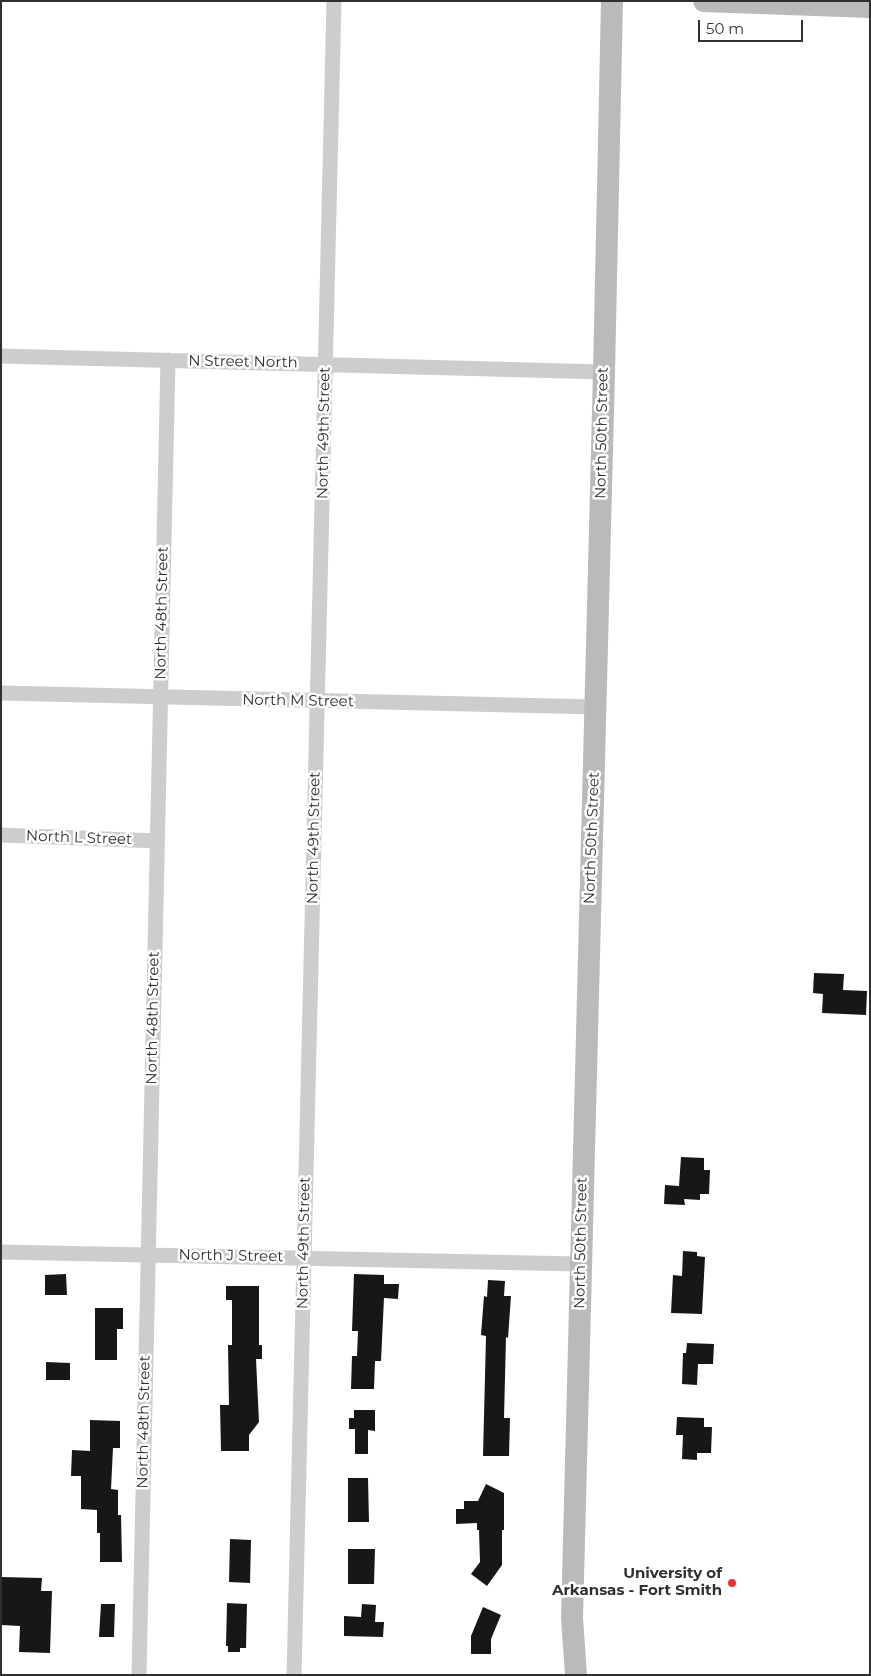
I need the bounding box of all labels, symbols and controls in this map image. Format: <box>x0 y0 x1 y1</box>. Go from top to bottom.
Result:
scale bar <box>701 10 806 42</box>
text: 50 m <box>706 19 744 38</box>
street label: N Street North <box>188 352 298 372</box>
street label: North 49th Street <box>314 367 334 499</box>
street label: North 50th Street <box>592 367 612 499</box>
street label: North 48th Street <box>152 546 172 680</box>
street label: North M Street <box>242 691 354 711</box>
street label: North 49th Street <box>304 772 324 904</box>
street label: North 50th Street <box>581 772 603 904</box>
street label: North L Street <box>26 827 132 849</box>
street label: North 48th Street <box>143 951 163 1085</box>
street label: North 49th Street <box>294 1177 314 1309</box>
street label: North 50th Street <box>571 1177 591 1309</box>
street label: North J Street <box>178 1246 284 1266</box>
street label: North 48th Street <box>134 1355 154 1489</box>
place label: University of Arkansas - Fort Smith <box>552 1565 722 1600</box>
marker: University of Arkansas - Fort Smith <box>726 1577 738 1589</box>

